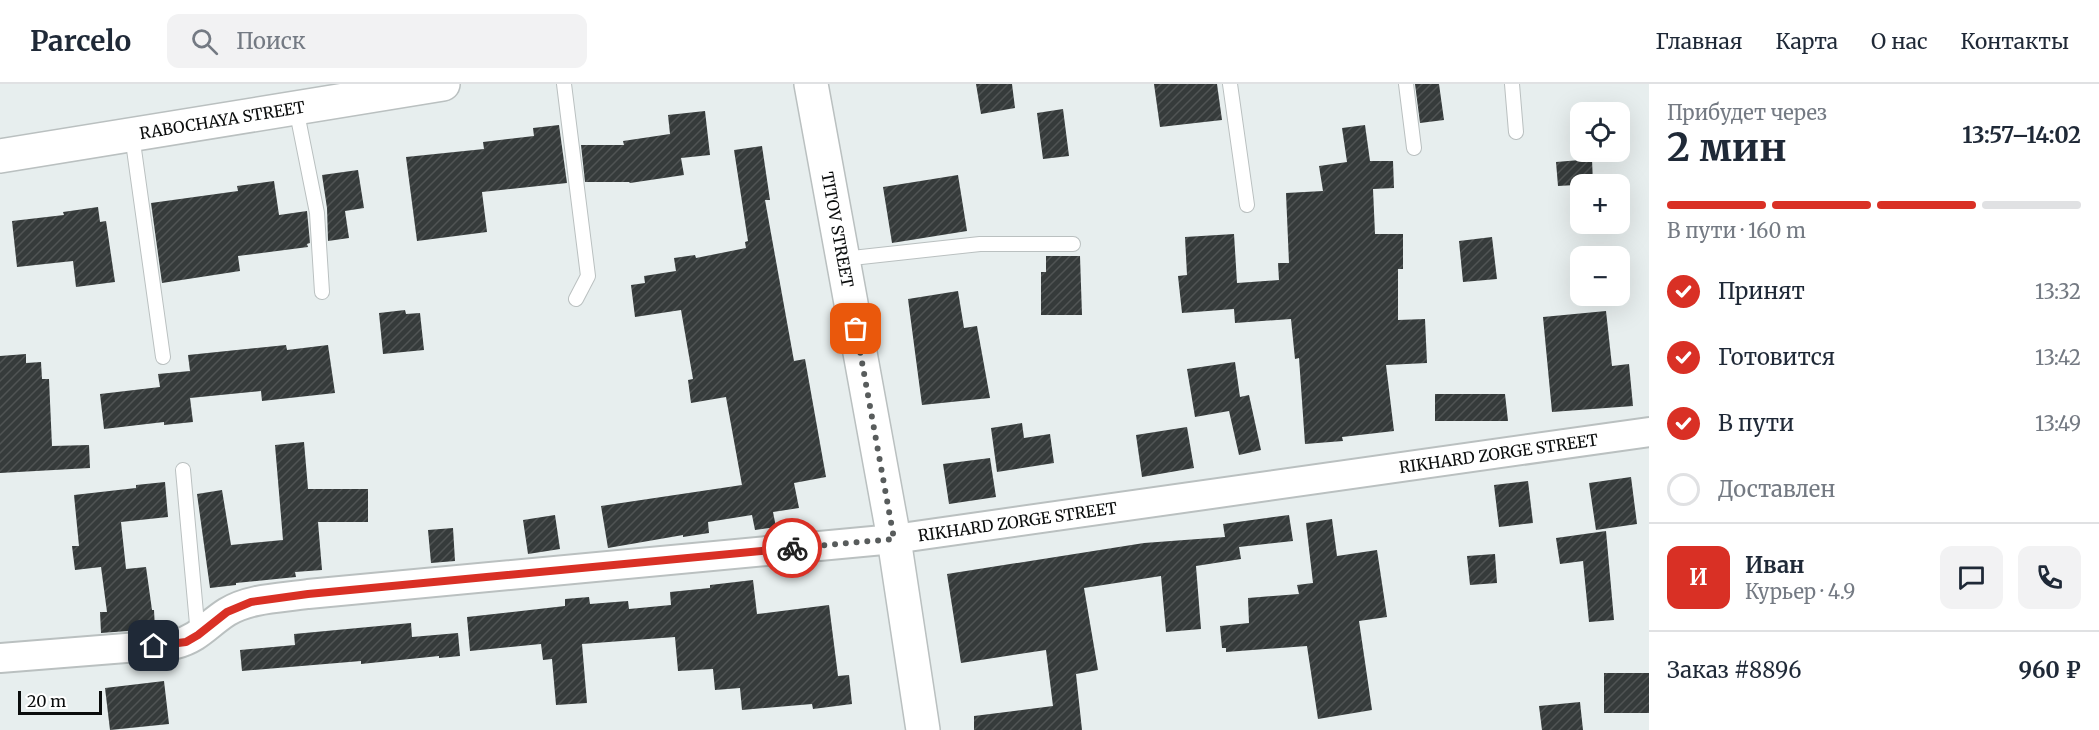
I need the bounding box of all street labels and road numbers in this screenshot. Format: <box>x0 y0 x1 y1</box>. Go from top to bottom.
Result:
street label: RABOCHAYA STREET <box>138 97 306 143</box>
street label: TITOV STREET <box>817 170 858 289</box>
street label: RIKHARD ZORGE STREET <box>1398 429 1599 477</box>
street label: RIKHARD ZORGE STREET <box>917 498 1118 546</box>

